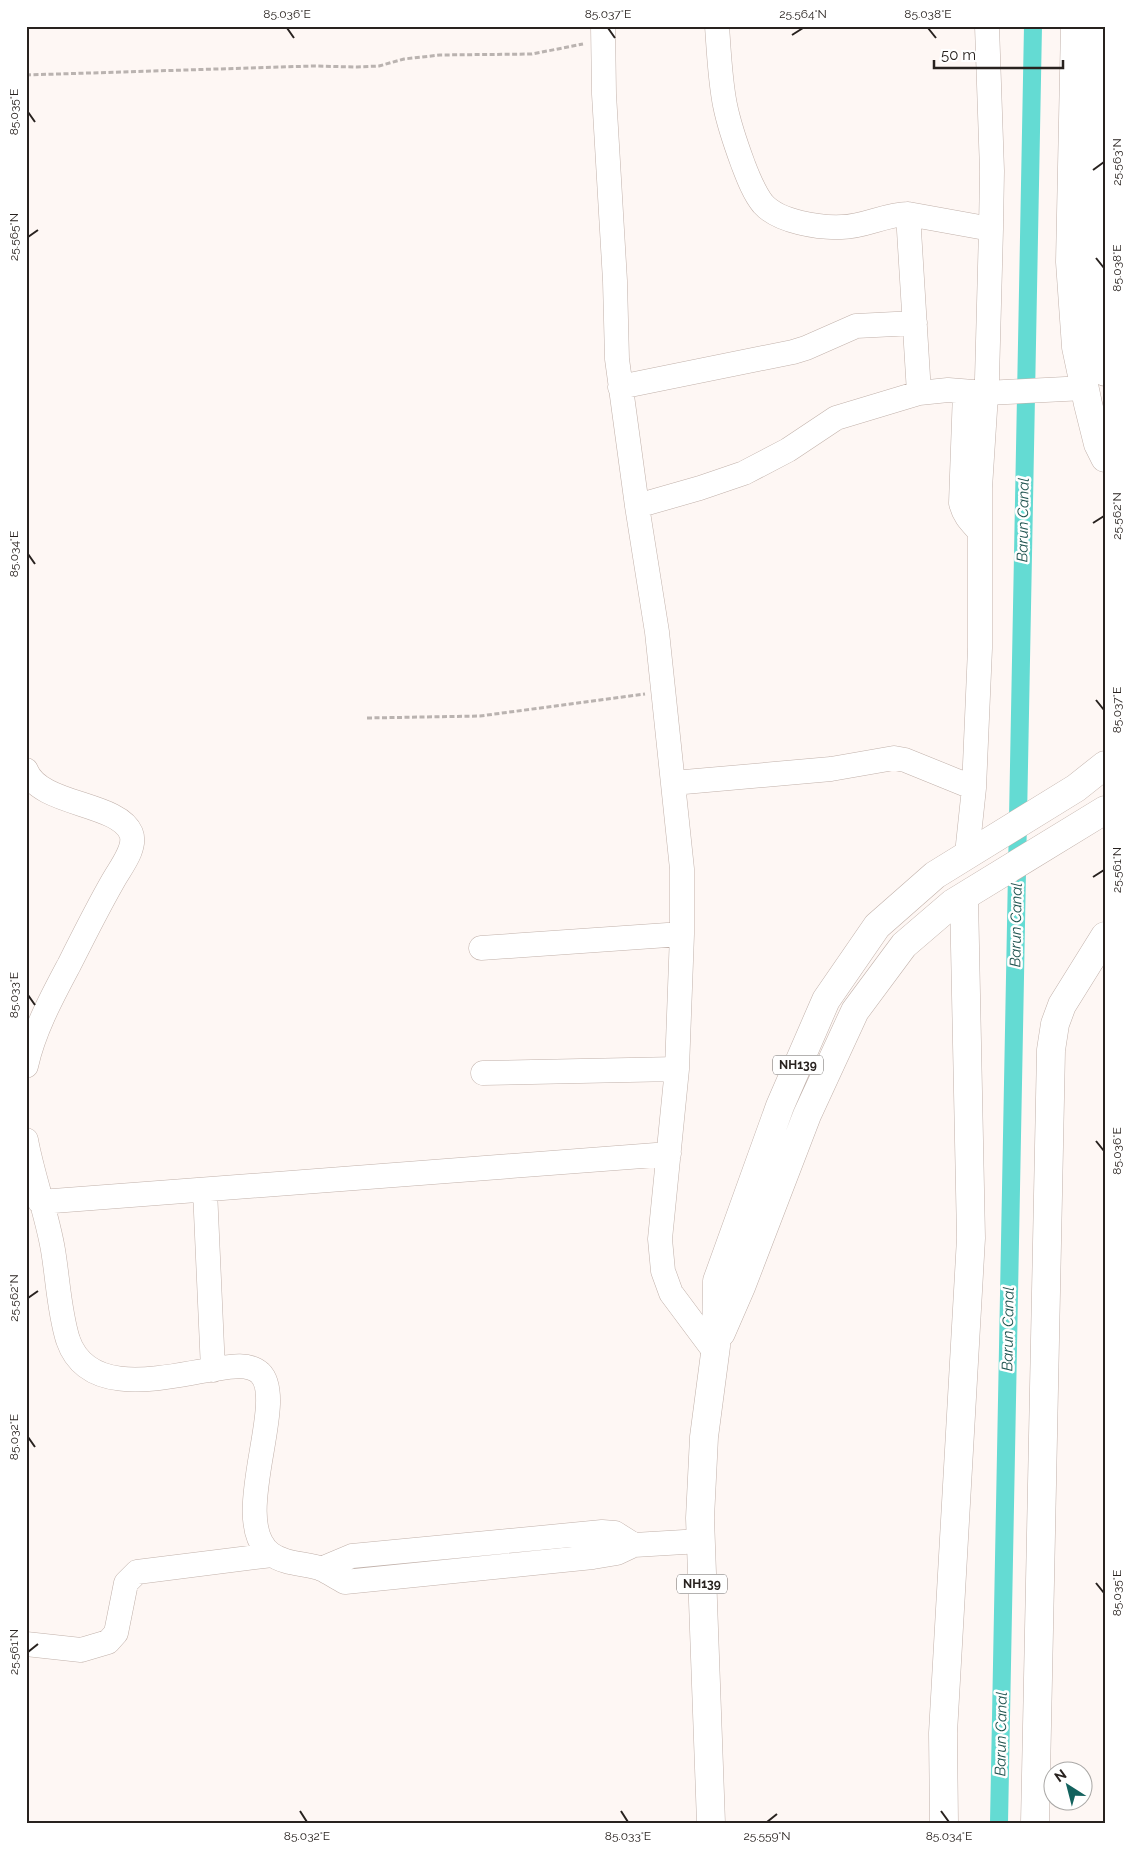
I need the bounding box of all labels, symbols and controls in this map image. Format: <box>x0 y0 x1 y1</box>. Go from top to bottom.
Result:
text: 85.036°E <box>263 7 311 21</box>
text: 85.037°E <box>585 7 631 21</box>
text: 25.564°N <box>779 7 827 21</box>
text: 85.038°E <box>904 7 952 21</box>
scale bar <box>934 38 1062 70</box>
text: 50 m <box>941 46 976 64</box>
text: 85.035°E <box>7 89 21 135</box>
text: 25.563°N <box>1110 138 1124 186</box>
text: 25.565°N <box>7 213 21 261</box>
text: 85.038°E <box>1110 244 1124 292</box>
water label: Barun Canal <box>1013 478 1033 562</box>
text: 25.562°N <box>1110 492 1124 540</box>
text: 85.034°E <box>7 531 21 577</box>
text: 85.037°E <box>1110 687 1124 733</box>
text: 25.561°N <box>1110 847 1124 893</box>
water label: Barun Canal <box>1006 883 1026 967</box>
text: 85.033°E <box>7 972 21 1018</box>
road number: NH139 <box>773 1056 823 1074</box>
text: 85.036°E <box>1110 1127 1124 1175</box>
text: 25.562°N <box>7 1274 21 1322</box>
water label: Barun Canal <box>998 1287 1018 1371</box>
text: 85.032°E <box>7 1414 21 1460</box>
text: 85.035°E <box>1110 1570 1124 1616</box>
road number: NH139 <box>677 1575 727 1594</box>
text: 25.561°N <box>7 1629 21 1675</box>
water label: Barun Canal <box>991 1692 1011 1776</box>
north arrow <box>1044 1762 1094 1812</box>
text: N <box>1051 1766 1069 1785</box>
text: 85.032°E <box>284 1829 330 1843</box>
text: 85.033°E <box>605 1829 651 1843</box>
text: 25.559°N <box>743 1829 791 1843</box>
text: 85.034°E <box>926 1829 972 1843</box>

